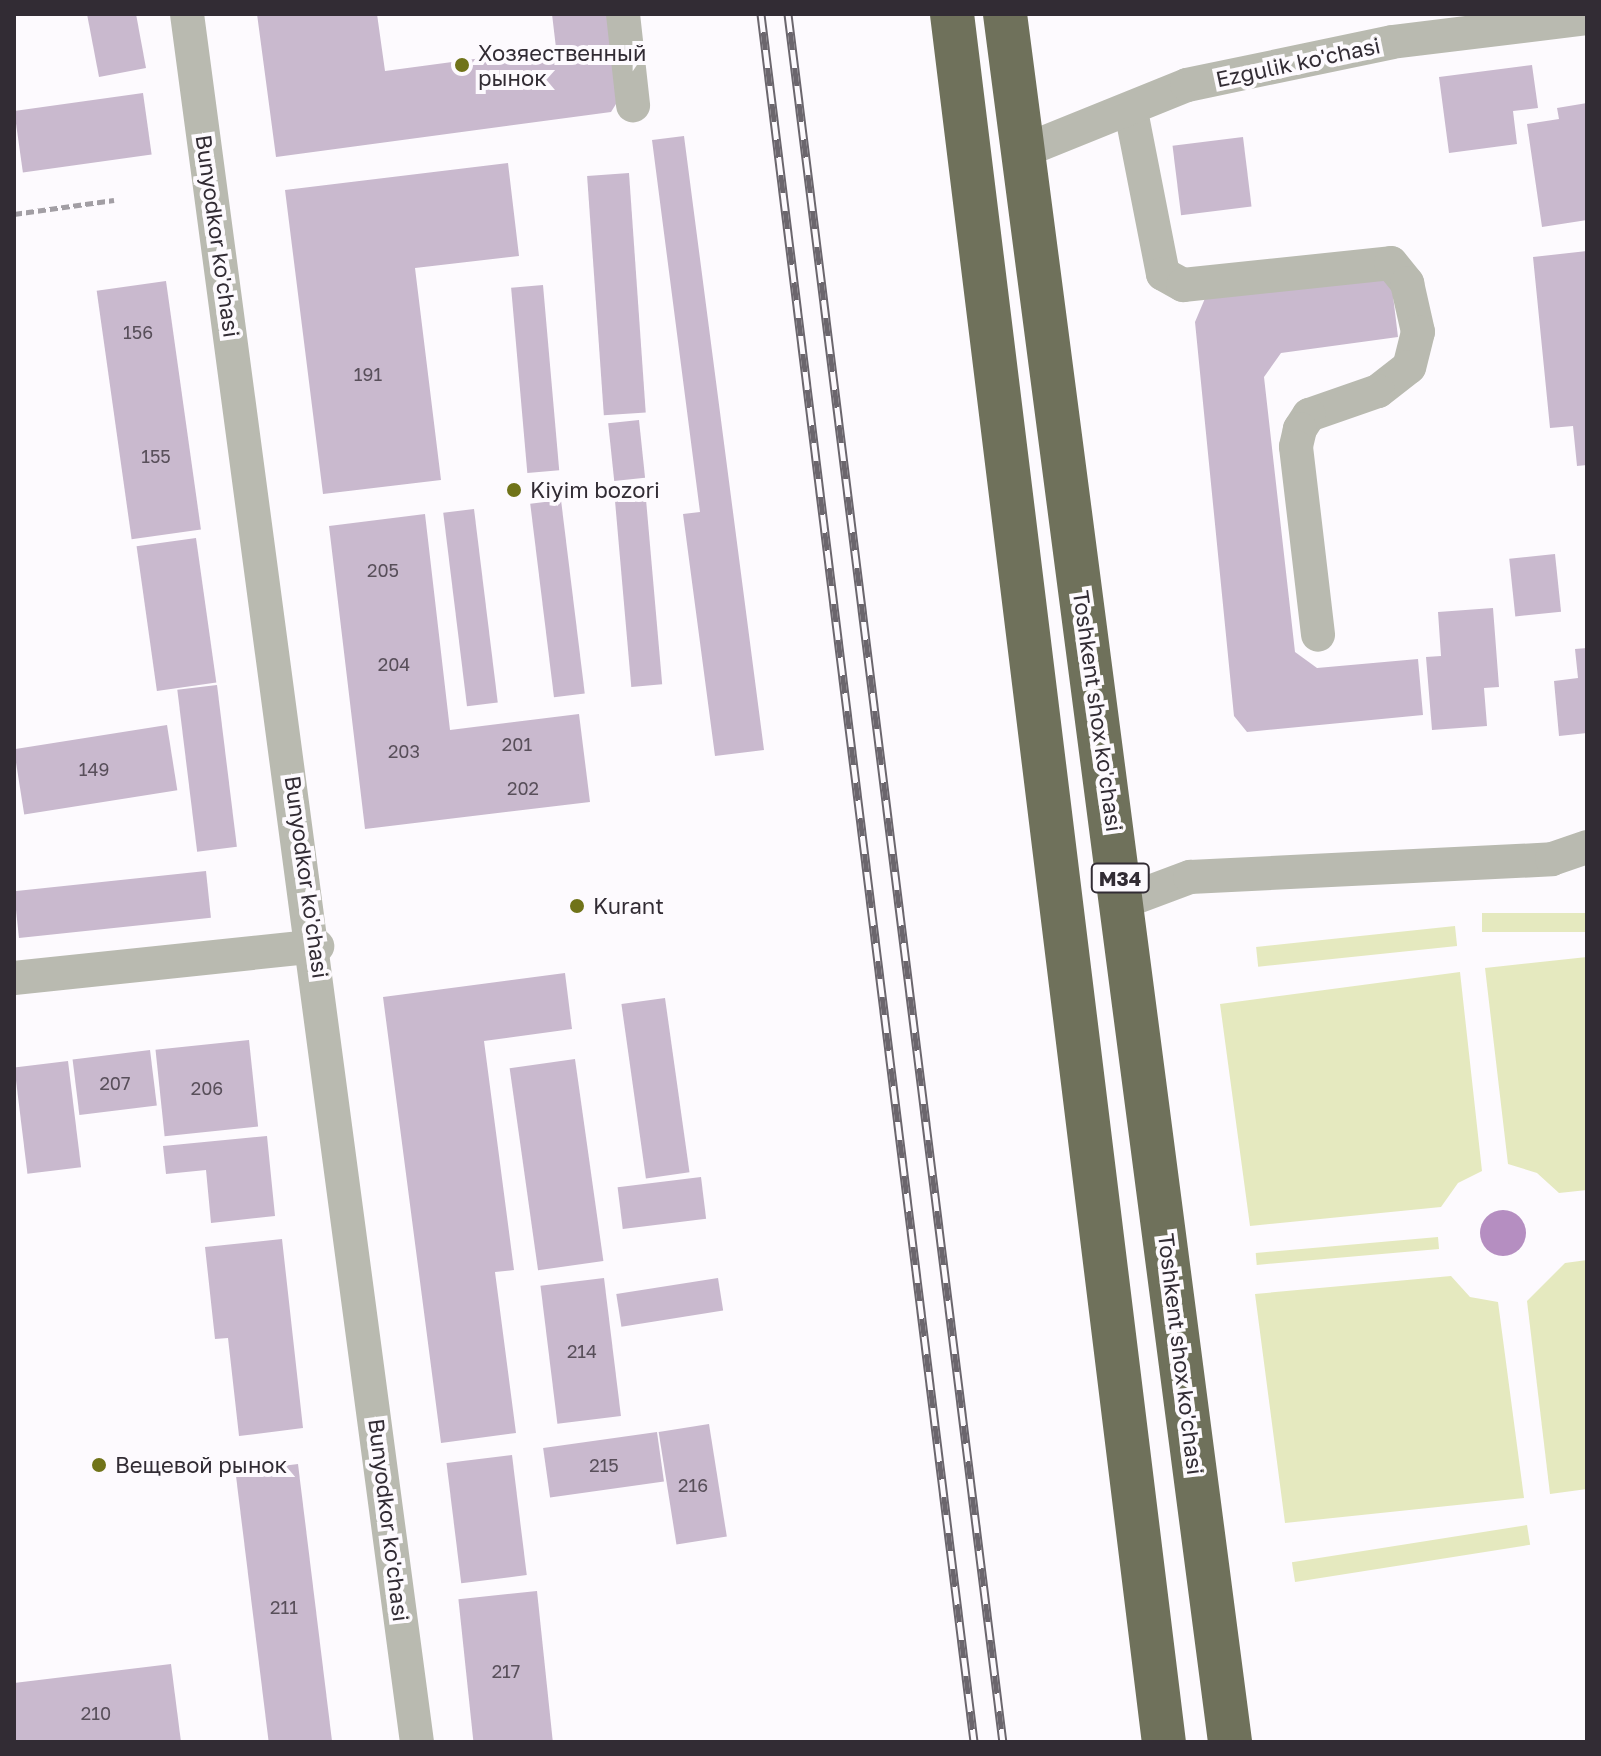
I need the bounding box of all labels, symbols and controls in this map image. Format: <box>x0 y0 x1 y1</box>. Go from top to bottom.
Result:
street label: Ezgulik ko'chasi <box>1213 32 1383 92</box>
place label: Хозяественный рынок <box>478 39 646 90</box>
marker: Хозяественный рынок <box>453 56 471 74</box>
street label: Bunyodkor ko'chasi <box>191 133 245 339</box>
house number: 156 <box>123 321 153 343</box>
house number: 191 <box>354 363 382 385</box>
house number: 155 <box>141 445 171 467</box>
place label: Kiyim bozori <box>530 477 660 503</box>
marker: Kiyim bozori <box>505 481 523 499</box>
house number: 205 <box>367 559 399 581</box>
street label: Toshkent shox ko'chasi <box>1068 589 1128 833</box>
house number: 204 <box>378 653 410 675</box>
house number: 201 <box>502 733 532 755</box>
house number: 203 <box>388 740 420 762</box>
house number: 149 <box>79 758 109 780</box>
street label: Bunyodkor ko'chasi <box>280 774 334 980</box>
house number: 202 <box>507 777 539 799</box>
road number: M34 <box>1090 862 1150 894</box>
place label: Kurant <box>593 893 664 919</box>
marker: Kurant <box>568 897 586 915</box>
house number: 207 <box>99 1072 131 1094</box>
house number: 206 <box>191 1077 223 1099</box>
street label: Toshkent shox ko'chasi <box>1153 1232 1209 1476</box>
house number: 214 <box>567 1340 597 1362</box>
street label: Bunyodkor ko'chasi <box>363 1417 415 1623</box>
place label: Вещевой рынок <box>115 1452 287 1478</box>
house number: 215 <box>589 1454 619 1476</box>
marker: Вещевой рынок <box>90 1456 108 1474</box>
house number: 216 <box>678 1474 708 1496</box>
house number: 211 <box>270 1596 298 1618</box>
house number: 217 <box>492 1660 520 1682</box>
house number: 210 <box>81 1702 111 1724</box>

